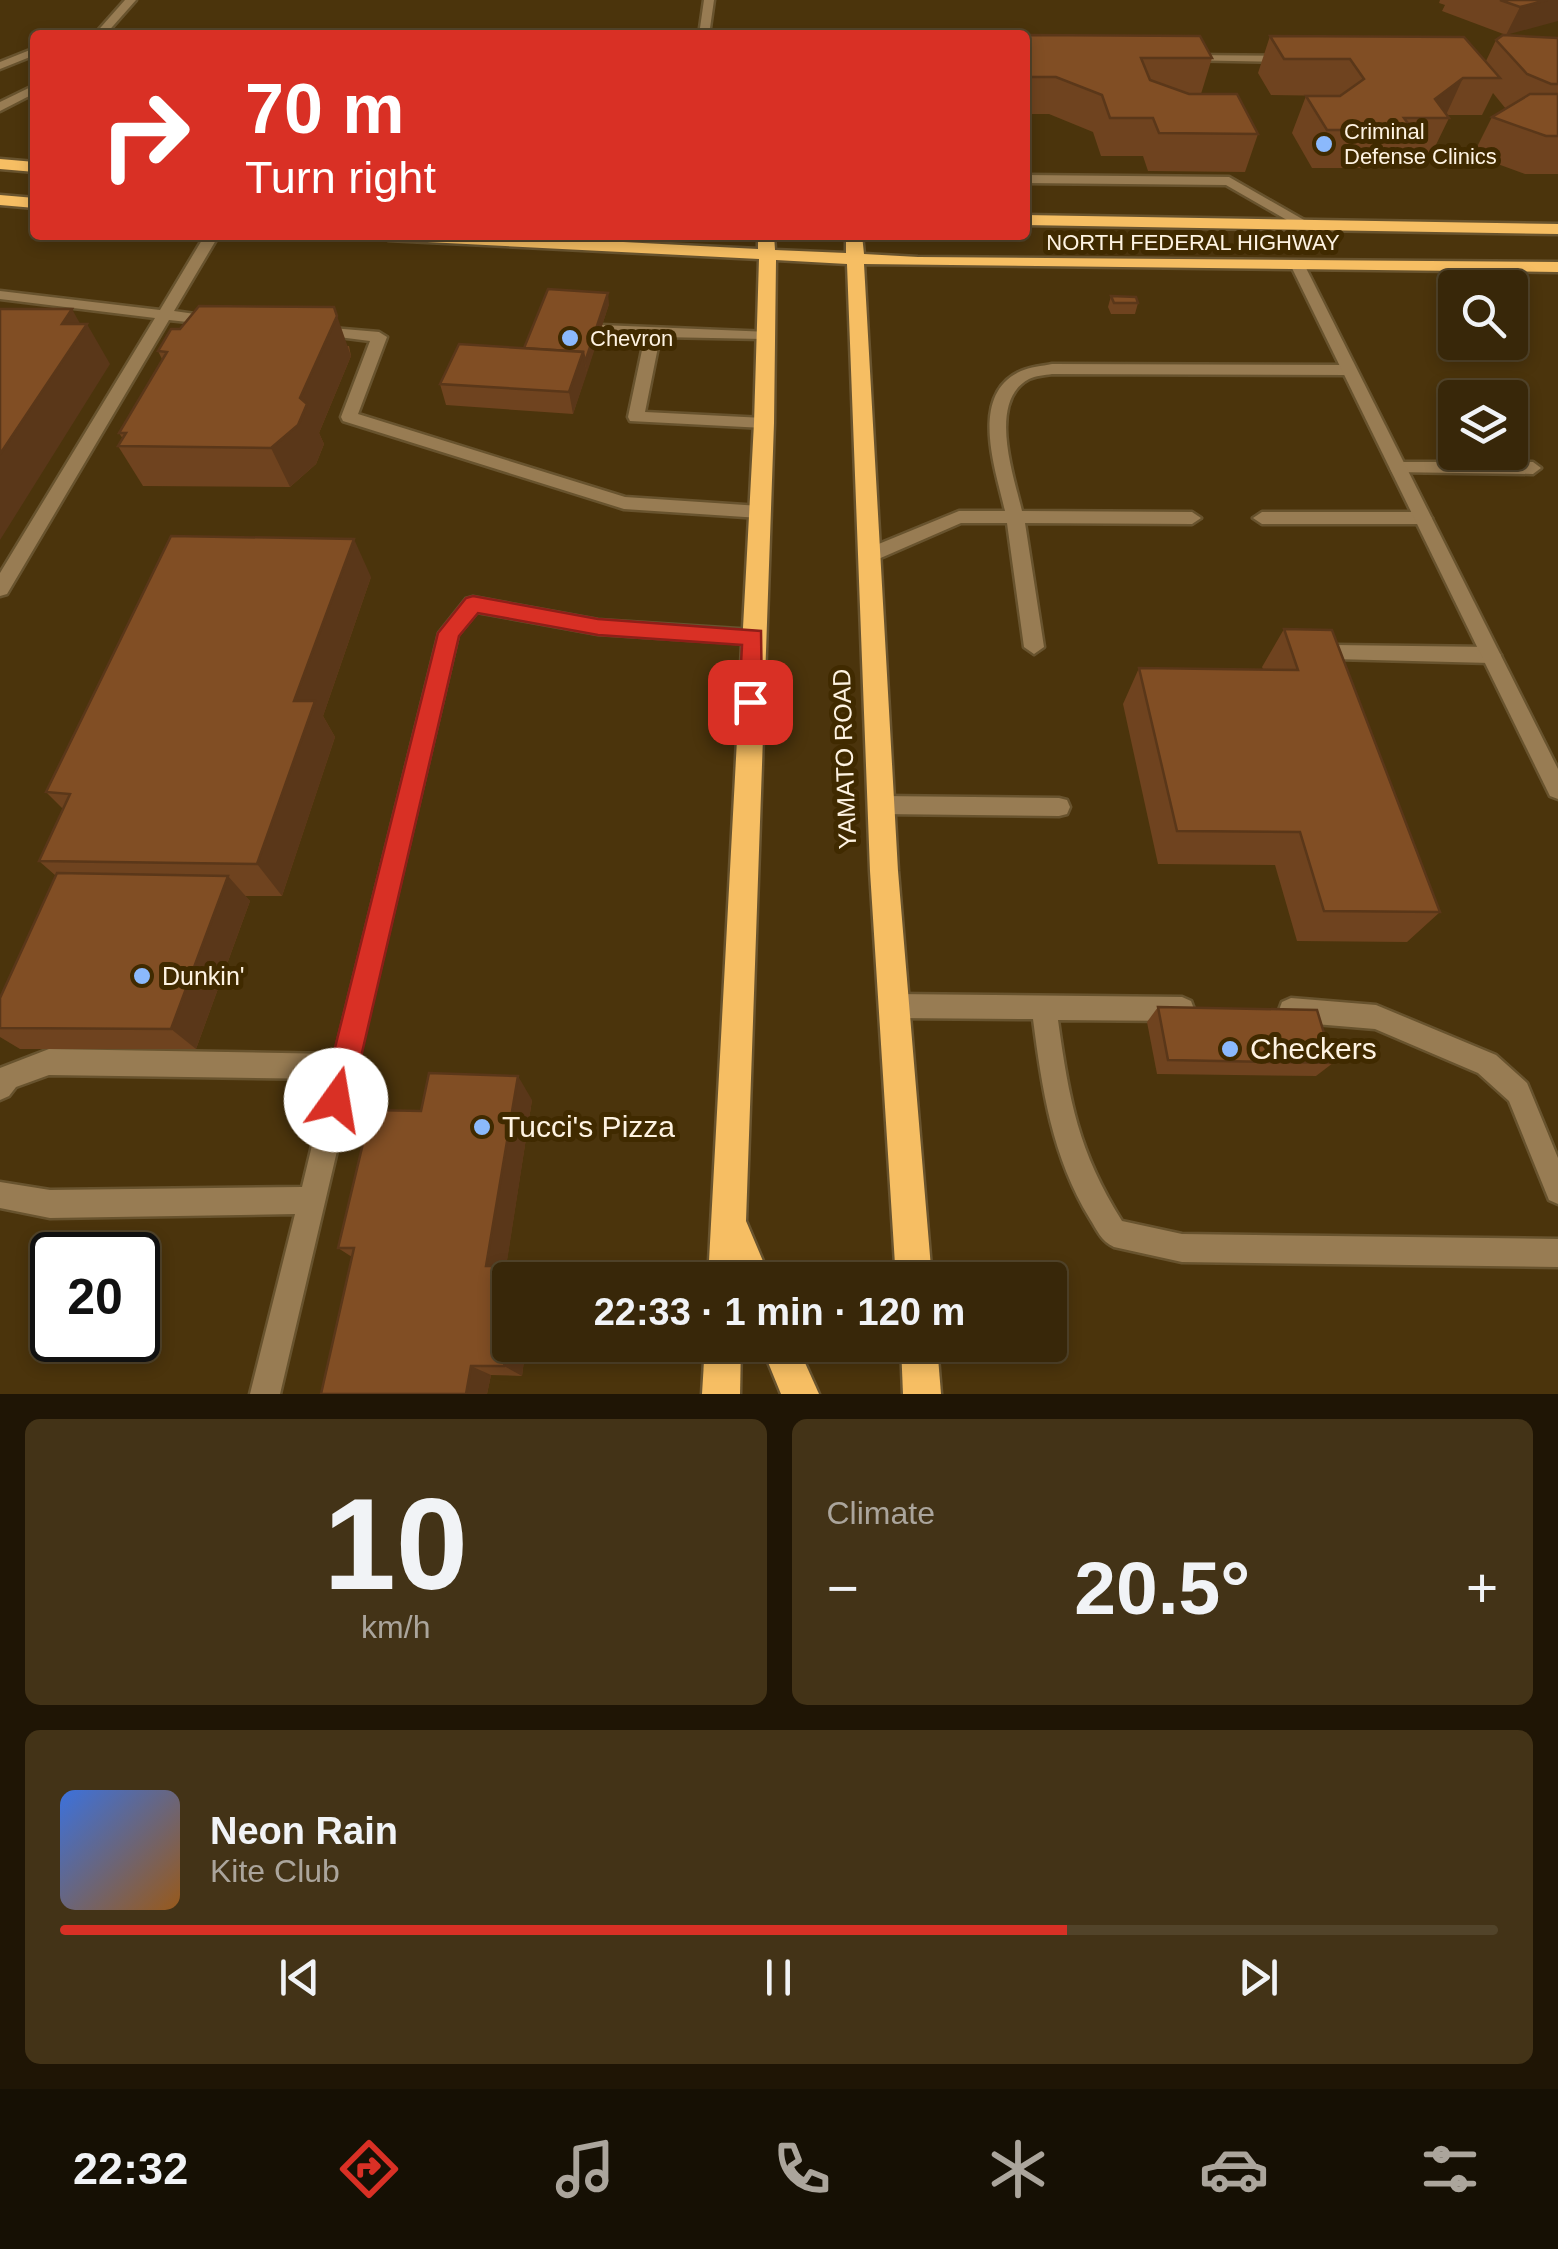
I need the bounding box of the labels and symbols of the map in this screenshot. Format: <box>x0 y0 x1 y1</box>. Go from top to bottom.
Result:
place label: Criminal Defense Clinics <box>1344 119 1497 169</box>
marker: Criminal Defense Clinics <box>1313 133 1335 155</box>
street label: NORTH FEDERAL HIGHWAY <box>1046 230 1340 255</box>
place label: Chevron <box>590 326 673 351</box>
marker: Chevron <box>559 327 581 349</box>
pin <box>708 660 793 745</box>
street label: YAMATO ROAD <box>827 668 861 850</box>
place label: Dunkin' <box>162 962 245 990</box>
marker: Dunkin' <box>131 965 153 987</box>
place label: Checkers <box>1250 1032 1377 1065</box>
marker: Checkers <box>1219 1038 1241 1060</box>
position arrow <box>284 1048 388 1152</box>
place label: Tucci's Pizza <box>502 1110 675 1143</box>
marker: Tucci's Pizza <box>471 1116 493 1138</box>
speed limit sign: 20 <box>30 1232 160 1362</box>

